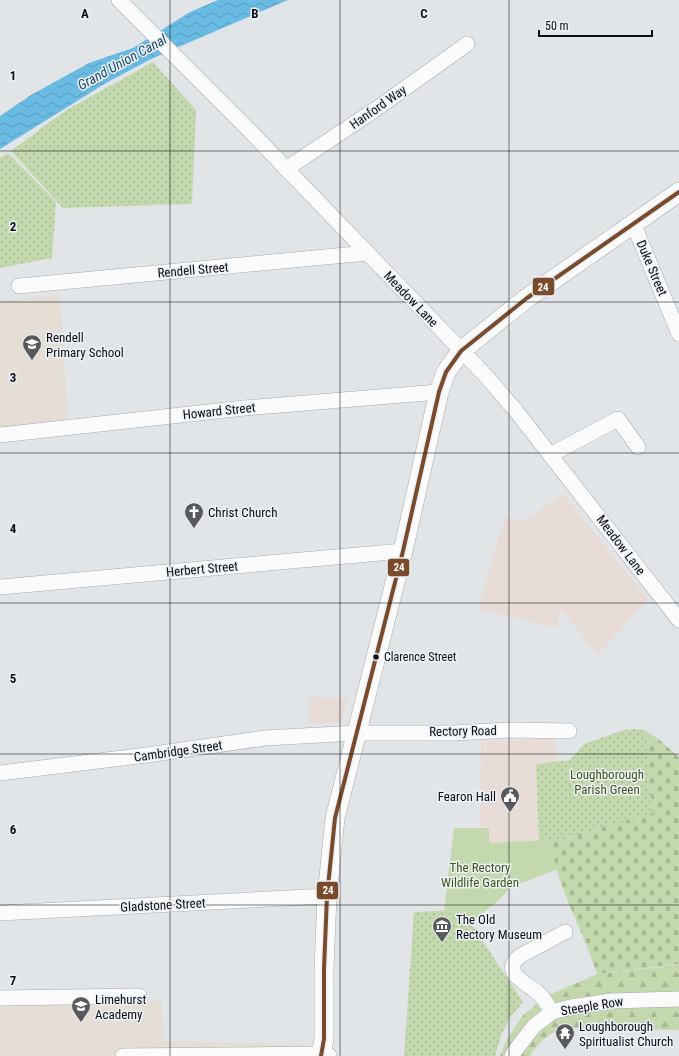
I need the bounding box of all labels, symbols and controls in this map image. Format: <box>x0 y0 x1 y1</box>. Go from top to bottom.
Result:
text: A <box>81 6 89 21</box>
text: B <box>251 6 259 21</box>
text: C <box>420 6 428 21</box>
scale bar <box>539 12 652 38</box>
text: 50 m <box>545 19 569 33</box>
water label: Grand Union Canal <box>75 31 170 93</box>
text: 1 <box>10 68 16 83</box>
street label: Hanford Way <box>347 82 410 132</box>
text: 2 <box>10 219 17 234</box>
street label: Duke Street <box>634 238 670 298</box>
street label: Rendell Street <box>157 259 229 281</box>
street label: Meadow Lane <box>381 268 441 330</box>
line badge: 24 <box>532 277 555 296</box>
text: 24 <box>537 281 549 294</box>
place label: Rendell Primary School <box>46 330 124 360</box>
school or university icon: Rendell Primary School <box>21 333 43 361</box>
text: 3 <box>10 370 16 385</box>
street label: Howard Street <box>182 400 256 422</box>
church icon: Christ Church <box>183 501 205 529</box>
place label: Christ Church <box>208 505 277 520</box>
street label: Meadow Lane <box>594 512 648 578</box>
text: 4 <box>10 521 17 536</box>
street label: Herbert Street <box>165 558 239 580</box>
line badge: 24 <box>387 558 410 577</box>
text: 24 <box>393 561 405 574</box>
place label: Clarence Street <box>384 650 457 664</box>
marker: Clarence Street <box>371 652 381 662</box>
text: 5 <box>10 671 17 686</box>
street label: Rectory Road <box>429 723 497 739</box>
street label: Cambridge Street <box>133 737 223 765</box>
park label: Loughborough Parish Green <box>570 767 644 797</box>
public building icon: Fearon Hall <box>499 785 521 813</box>
place label: Fearon Hall <box>438 789 496 804</box>
text: 6 <box>10 822 17 837</box>
park label: The Rectory Wildlife Garden <box>441 860 519 890</box>
line badge: 24 <box>316 881 339 900</box>
text: 24 <box>322 884 334 897</box>
street label: Gladstone Street <box>120 895 206 915</box>
place label: The Old Rectory Museum <box>456 912 542 942</box>
museum icon: The Old Rectory Museum <box>431 915 453 943</box>
text: 7 <box>10 973 17 988</box>
place label: Limehurst Academy <box>95 992 146 1022</box>
street label: Steeple Row <box>560 994 625 1018</box>
school or university icon: Limehurst Academy <box>70 995 92 1023</box>
place label: Loughborough Spiritualist Church <box>579 1019 673 1049</box>
temple icon: Loughborough Spiritualist Church <box>554 1022 576 1050</box>

